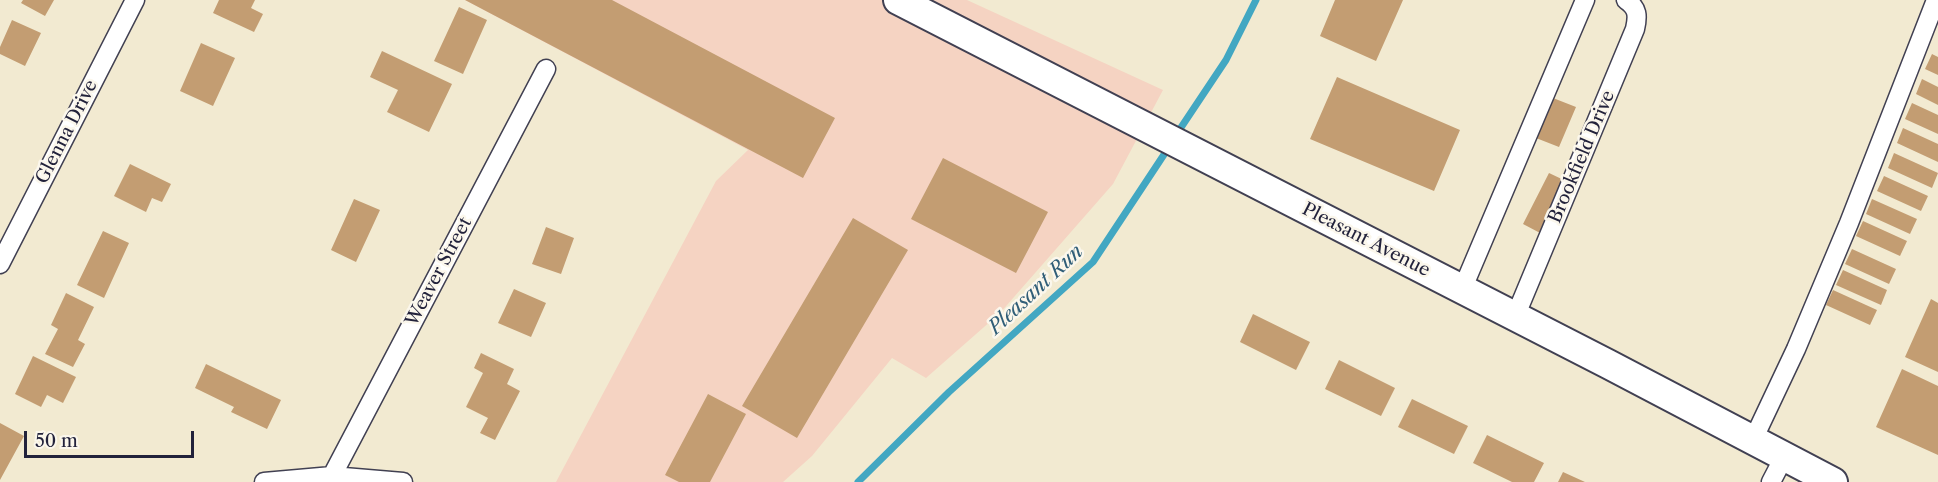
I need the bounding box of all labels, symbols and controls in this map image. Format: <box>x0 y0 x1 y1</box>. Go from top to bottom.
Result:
street label: Glenna Drive <box>32 77 102 187</box>
street label: Brookfield Drive <box>1544 88 1620 226</box>
street label: Pleasant Avenue <box>1298 198 1434 282</box>
street label: Weaver Street <box>401 214 477 330</box>
water label: Pleasant Run <box>984 240 1088 340</box>
scale bar <box>27 419 196 457</box>
text: 50 m <box>35 430 78 452</box>

